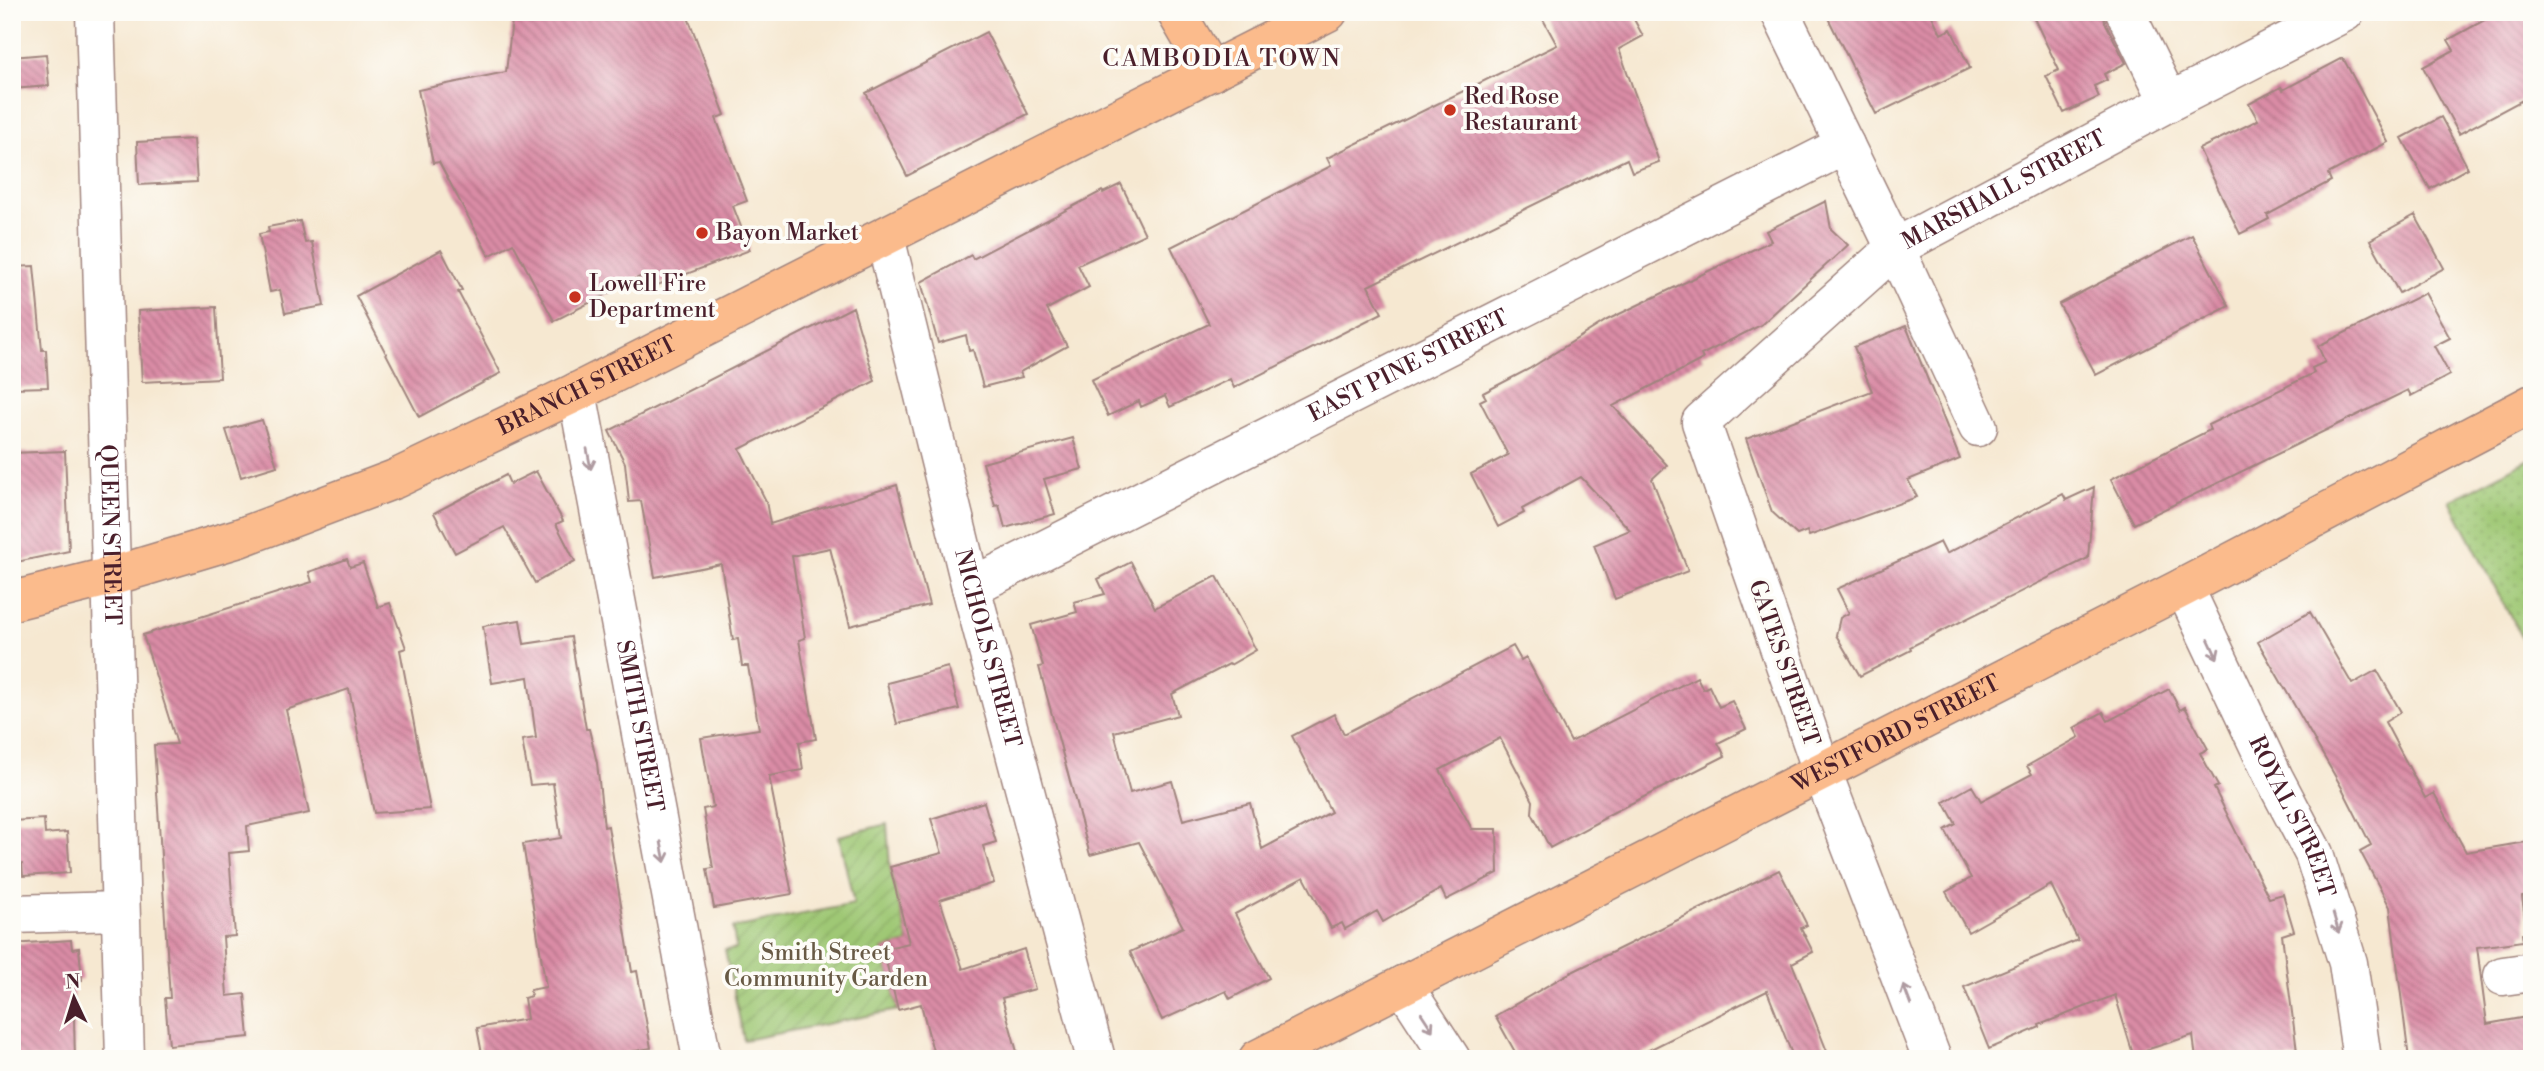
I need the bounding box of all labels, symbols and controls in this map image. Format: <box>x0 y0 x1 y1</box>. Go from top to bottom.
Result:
district label: CAMBODIA TOWN <box>1102 44 1342 74</box>
place label: Red Rose Restaurant <box>1464 83 1578 137</box>
marker: Red Rose Restaurant <box>1442 102 1458 118</box>
street label: MARSHALL STREET <box>1897 124 2111 256</box>
place label: Bayon Market <box>715 219 859 247</box>
marker: Bayon Market <box>694 225 710 241</box>
place label: Lowell Fire Department <box>589 270 716 324</box>
marker: Lowell Fire Department <box>567 289 583 305</box>
street label: EAST PINE STREET <box>1303 304 1513 428</box>
street label: BRANCH STREET <box>492 330 681 442</box>
street label: QUEEN STREET <box>93 444 127 626</box>
one-way arrow <box>583 447 597 470</box>
street label: NICHOLS STREET <box>948 546 1027 751</box>
street label: GATES STREET <box>1742 576 1826 750</box>
street label: SMITH STREET <box>610 638 669 815</box>
one-way arrow <box>2207 638 2220 659</box>
street label: WESTFORD STREET <box>1786 669 2005 799</box>
street label: ROYAL STREET <box>2242 731 2341 901</box>
one-way arrow <box>657 840 670 863</box>
one-way arrow <box>2331 912 2344 934</box>
park label: Smith Street Community Garden <box>724 939 928 993</box>
north arrow <box>38 962 108 1032</box>
text: N <box>65 970 81 995</box>
one-way arrow <box>1900 985 1913 1006</box>
one-way arrow <box>1420 1011 1434 1031</box>

